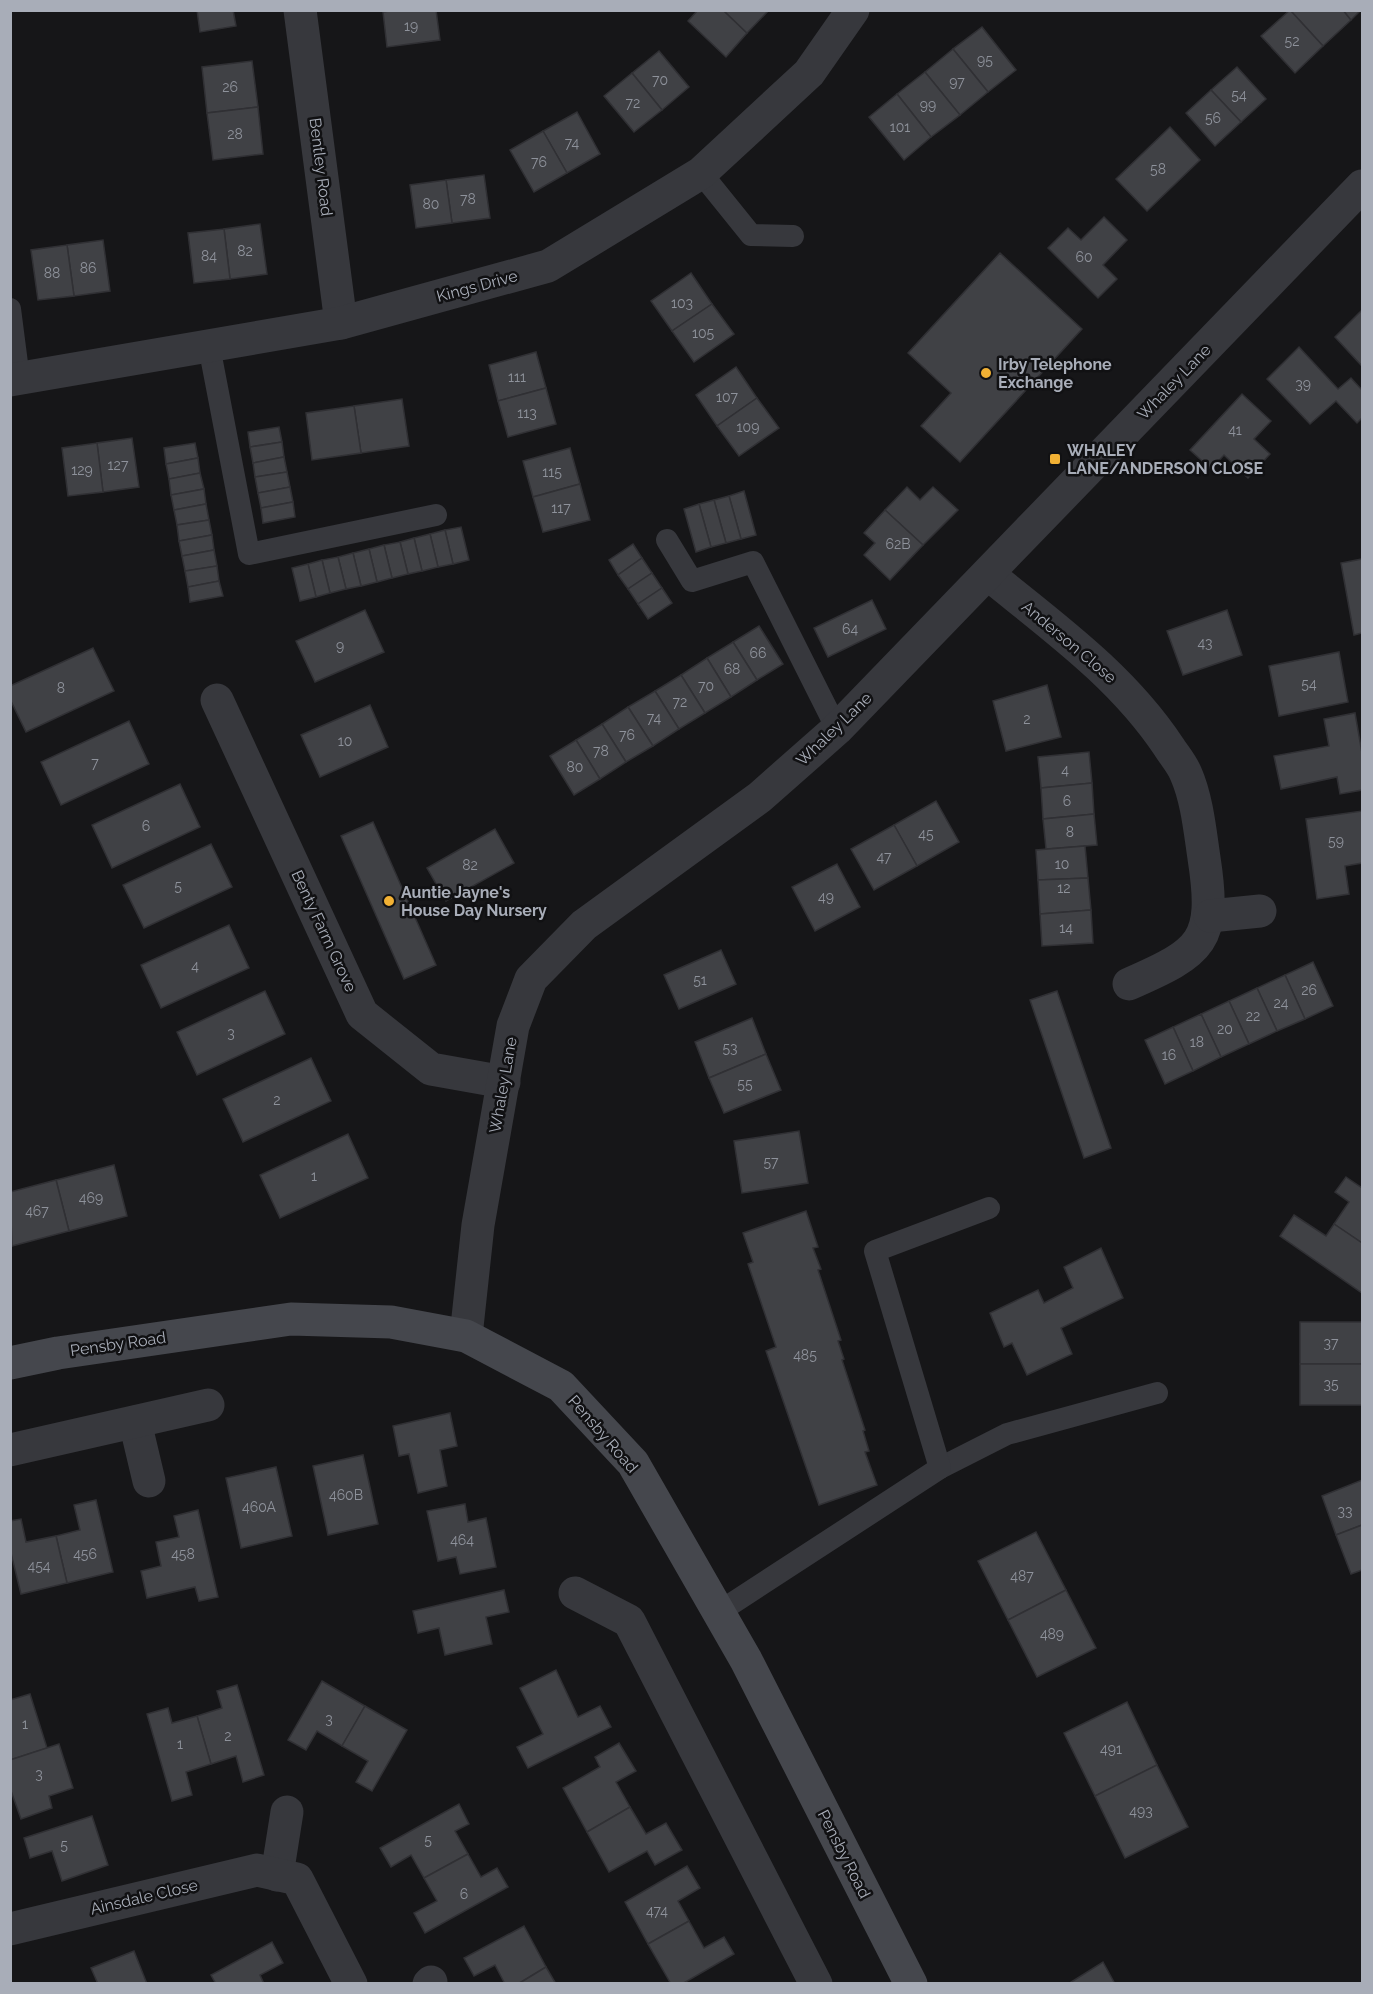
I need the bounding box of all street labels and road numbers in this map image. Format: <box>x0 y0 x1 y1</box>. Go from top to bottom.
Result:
street label: Bentley Road <box>306 117 336 217</box>
street label: Kings Drive <box>434 266 520 306</box>
street label: Whaley Lane <box>1133 340 1215 424</box>
street label: Anderson Close <box>1018 597 1120 687</box>
street label: Whaley Lane <box>792 688 876 770</box>
street label: Benty Farm Grove <box>287 867 361 995</box>
street label: Whaley Lane <box>485 1035 521 1135</box>
street label: Pensby Road <box>69 1328 167 1360</box>
street label: Pensby Road <box>564 1391 642 1477</box>
street label: Pensby Road <box>814 1807 874 1901</box>
street label: Ainsdale Close <box>88 1875 200 1919</box>

